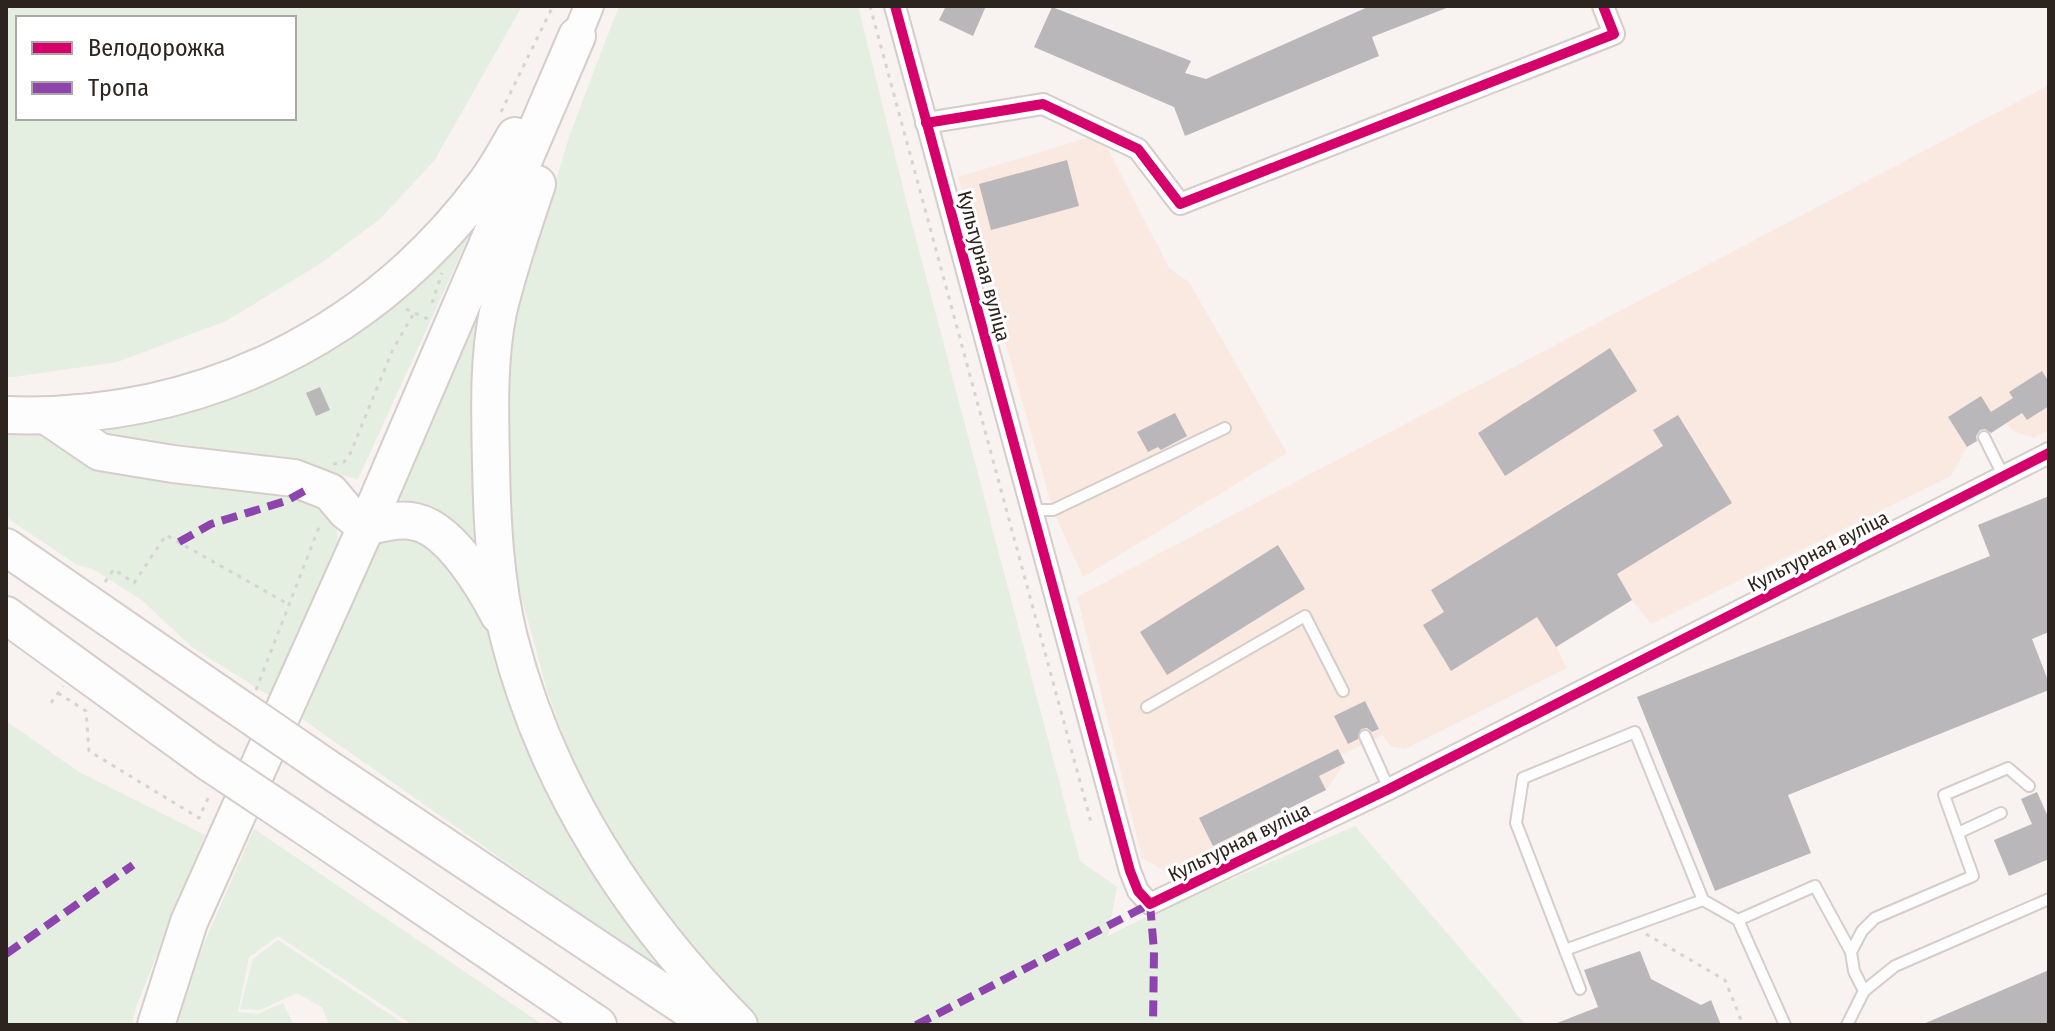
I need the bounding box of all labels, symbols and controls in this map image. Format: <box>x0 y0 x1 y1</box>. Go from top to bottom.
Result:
legend <box>16 16 296 120</box>
text: Велодорожка <box>88 34 225 62</box>
text: Тропа <box>88 74 149 102</box>
street label: Культурная вуліца <box>952 188 1016 344</box>
street label: Культурная вуліца <box>1743 505 1893 597</box>
street label: Культурная вуліца <box>1164 797 1314 887</box>

